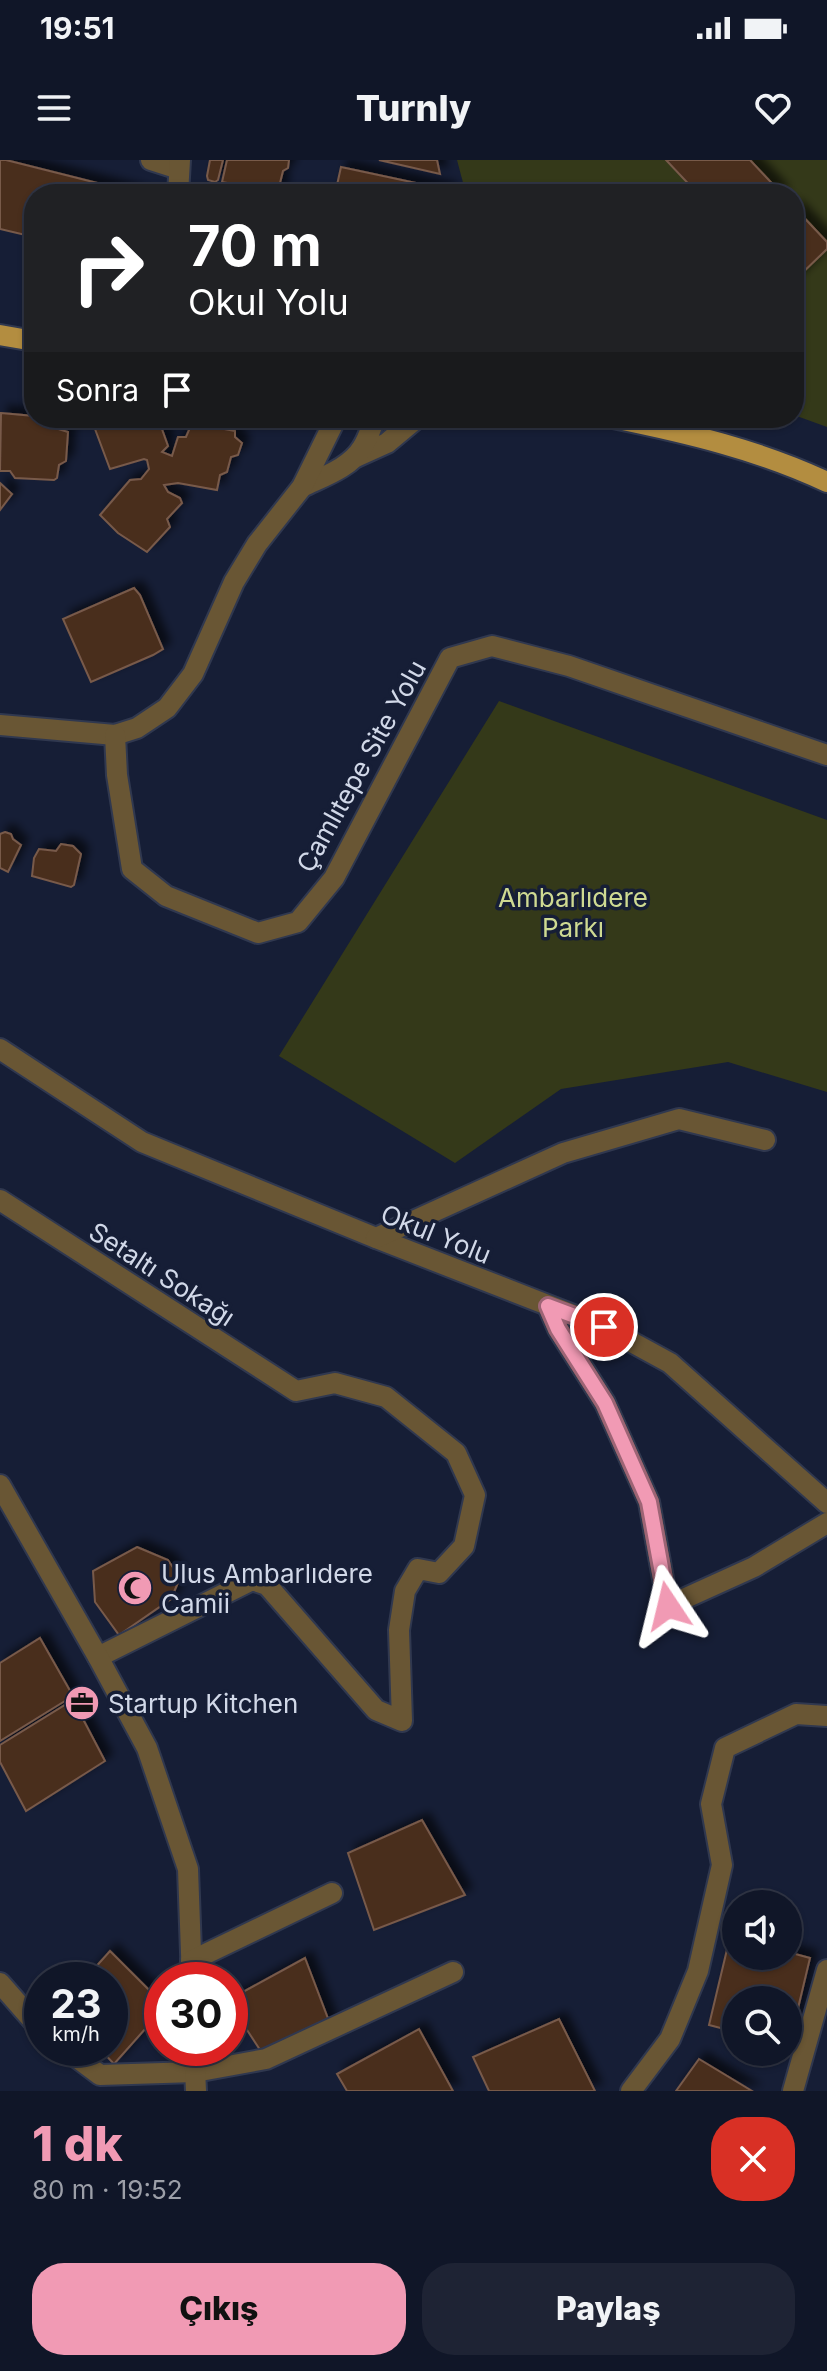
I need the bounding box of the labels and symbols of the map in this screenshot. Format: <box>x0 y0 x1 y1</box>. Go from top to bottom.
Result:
street label: Çamlıtepe Site Yolu <box>290 655 432 877</box>
park label: Ambarlıdere Parkı <box>498 882 648 943</box>
street label: Okul Yolu <box>376 1198 496 1270</box>
street label: Setaltı Sokağı <box>83 1215 241 1333</box>
pin <box>570 1293 638 1361</box>
place label: Ulus Ambarlıdere Camii <box>161 1558 373 1619</box>
position arrow <box>626 1564 710 1648</box>
mosque icon: Ulus Ambarlıdere Camii <box>116 1569 154 1607</box>
office icon: Startup Kitchen <box>63 1684 101 1722</box>
place label: Startup Kitchen <box>108 1688 298 1719</box>
speed limit sign: 30 <box>144 1962 248 2066</box>

